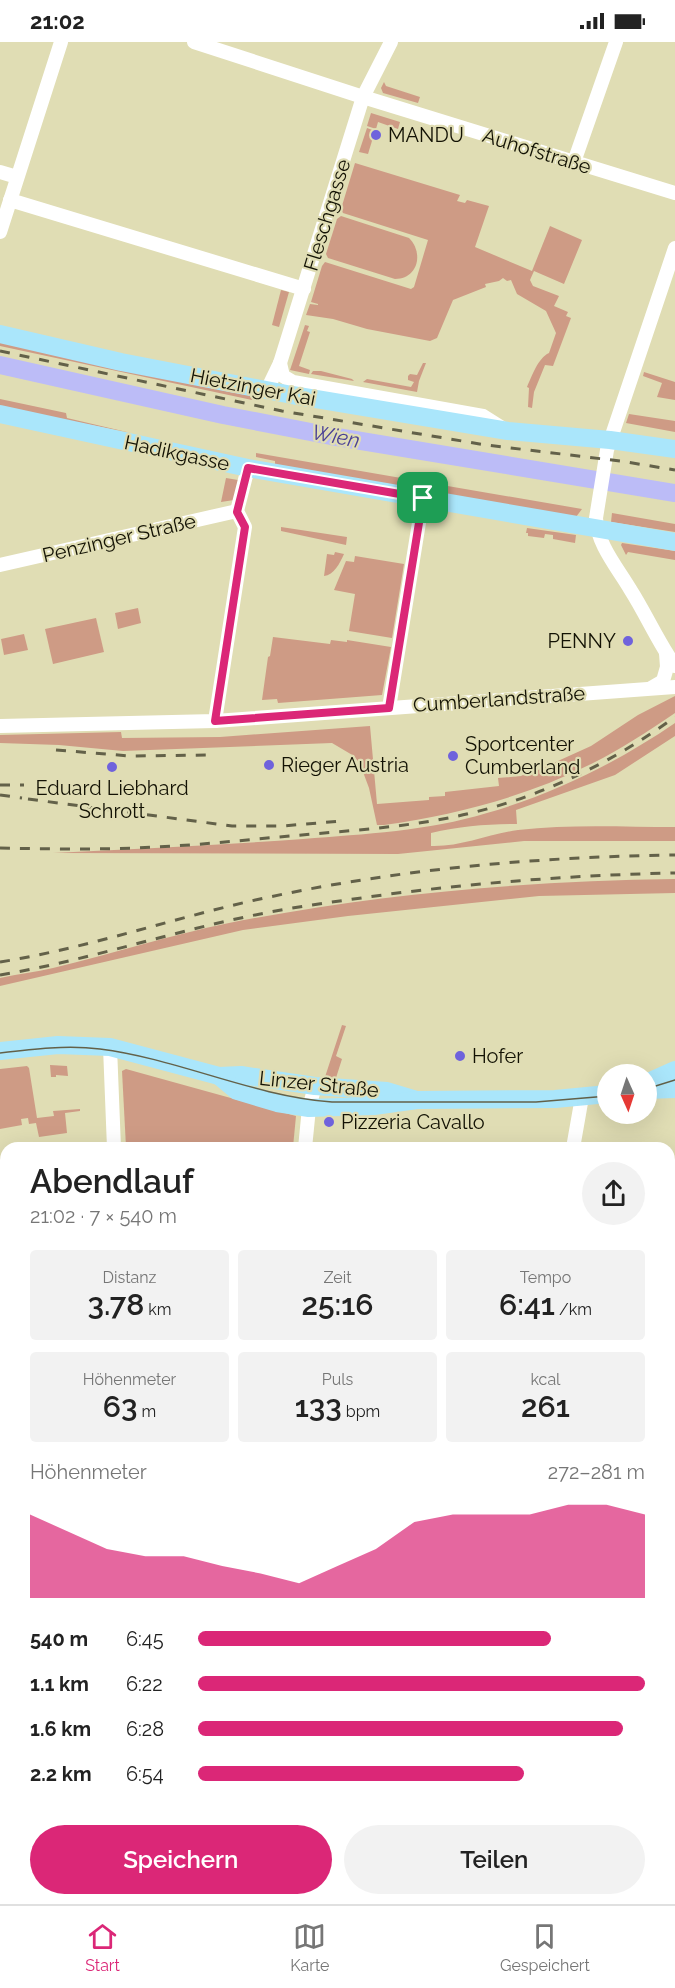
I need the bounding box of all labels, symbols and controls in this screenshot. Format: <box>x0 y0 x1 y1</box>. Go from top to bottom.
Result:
text: 21:02 <box>30 8 85 34</box>
place label: MANDU <box>388 123 464 147</box>
street label: Auhofstraße <box>480 123 594 179</box>
marker: MANDU <box>369 128 383 142</box>
street label: Fleschgasse <box>299 156 355 274</box>
street label: Hietzinger Kai <box>188 363 318 411</box>
water label: Wien <box>310 419 362 453</box>
street label: Hadikgasse <box>122 430 232 476</box>
pin <box>397 472 448 523</box>
icon: arrive <box>406 481 439 514</box>
street label: Penzinger Straße <box>40 509 198 567</box>
place label: PENNY <box>547 629 616 653</box>
marker: PENNY <box>621 634 635 648</box>
street label: Cumberlandstraße <box>412 681 586 717</box>
place label: Sportcenter Cumberland <box>465 732 581 779</box>
marker: Sportcenter Cumberland <box>446 749 460 763</box>
place label: Rieger Austria <box>281 753 409 777</box>
marker: Rieger Austria <box>262 758 276 772</box>
marker: Eduard Liebhard Schrott <box>105 760 119 774</box>
place label: Eduard Liebhard Schrott <box>35 776 189 823</box>
place label: Hofer <box>472 1044 523 1068</box>
marker: Hofer <box>453 1049 467 1063</box>
north arrow <box>597 1064 657 1124</box>
map controls <box>597 1064 657 1124</box>
street label: Linzer Straße <box>258 1066 380 1102</box>
place label: Pizzeria Cavallo <box>341 1110 485 1134</box>
marker: Pizzeria Cavallo <box>322 1115 336 1129</box>
text: Abendlauf <box>30 1162 194 1201</box>
button: share <box>582 1162 645 1225</box>
text: 21:02 · 7 × 540 m <box>30 1204 177 1228</box>
text: Distanz <box>103 1268 156 1287</box>
text: Zeit <box>323 1268 352 1287</box>
text: Tempo <box>520 1268 571 1287</box>
text: 3.78 <box>88 1287 144 1322</box>
text: 25:16 <box>301 1287 374 1322</box>
text: 6:41 <box>499 1287 555 1322</box>
text: km <box>144 1300 171 1319</box>
text: /km <box>555 1300 592 1319</box>
text: Höhenmeter <box>83 1370 176 1389</box>
text: Puls <box>322 1370 353 1389</box>
text: kcal <box>531 1370 560 1389</box>
text: 63 <box>103 1389 137 1424</box>
text: 133 <box>295 1389 342 1424</box>
text: 261 <box>521 1389 570 1424</box>
text: m <box>137 1402 156 1421</box>
text: bpm <box>342 1402 380 1421</box>
text: Höhenmeter <box>30 1460 147 1484</box>
text: 272–281 m <box>548 1460 645 1484</box>
text: 540 m <box>30 1627 88 1651</box>
text: 6:45 <box>126 1627 164 1651</box>
text: 1.1 km <box>30 1672 89 1696</box>
text: 6:22 <box>126 1672 163 1696</box>
text: 1.6 km <box>30 1717 91 1741</box>
text: 6:28 <box>126 1717 164 1741</box>
text: 2.2 km <box>30 1762 92 1786</box>
text: 6:54 <box>126 1762 164 1786</box>
button: Speichern <box>30 1825 332 1894</box>
button: Teilen <box>344 1825 645 1894</box>
tab: Start <box>85 1920 120 1975</box>
tab: Karte <box>290 1920 330 1975</box>
tab: Gespeichert <box>500 1920 590 1975</box>

